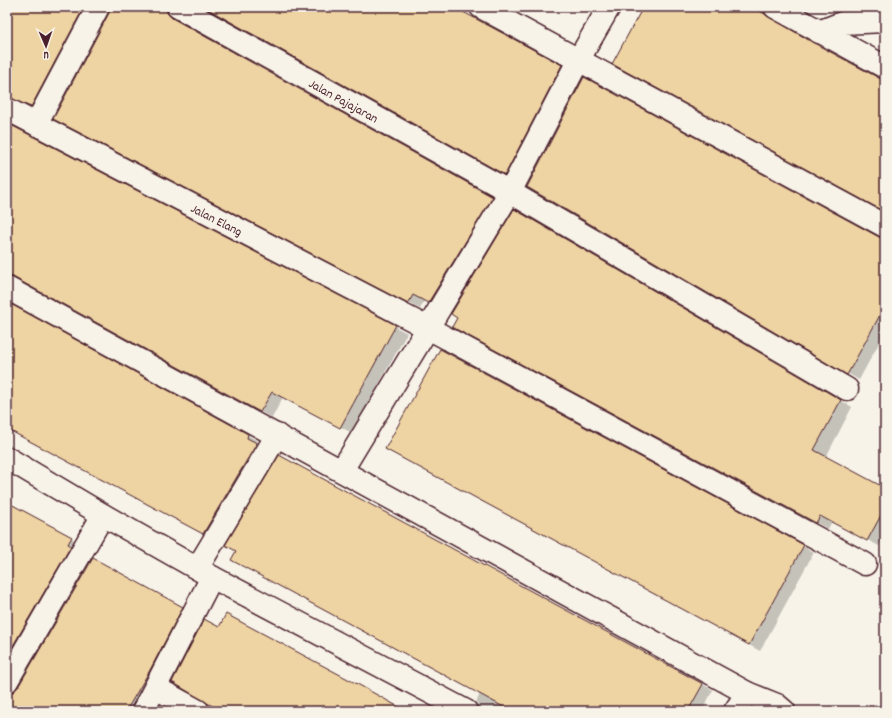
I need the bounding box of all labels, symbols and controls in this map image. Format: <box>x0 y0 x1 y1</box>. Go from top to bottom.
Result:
north arrow <box>26 26 66 66</box>
text: U <box>43 46 49 62</box>
street label: Jalan Pajajaran <box>305 75 381 129</box>
street label: Jalan Elang <box>187 200 245 242</box>

